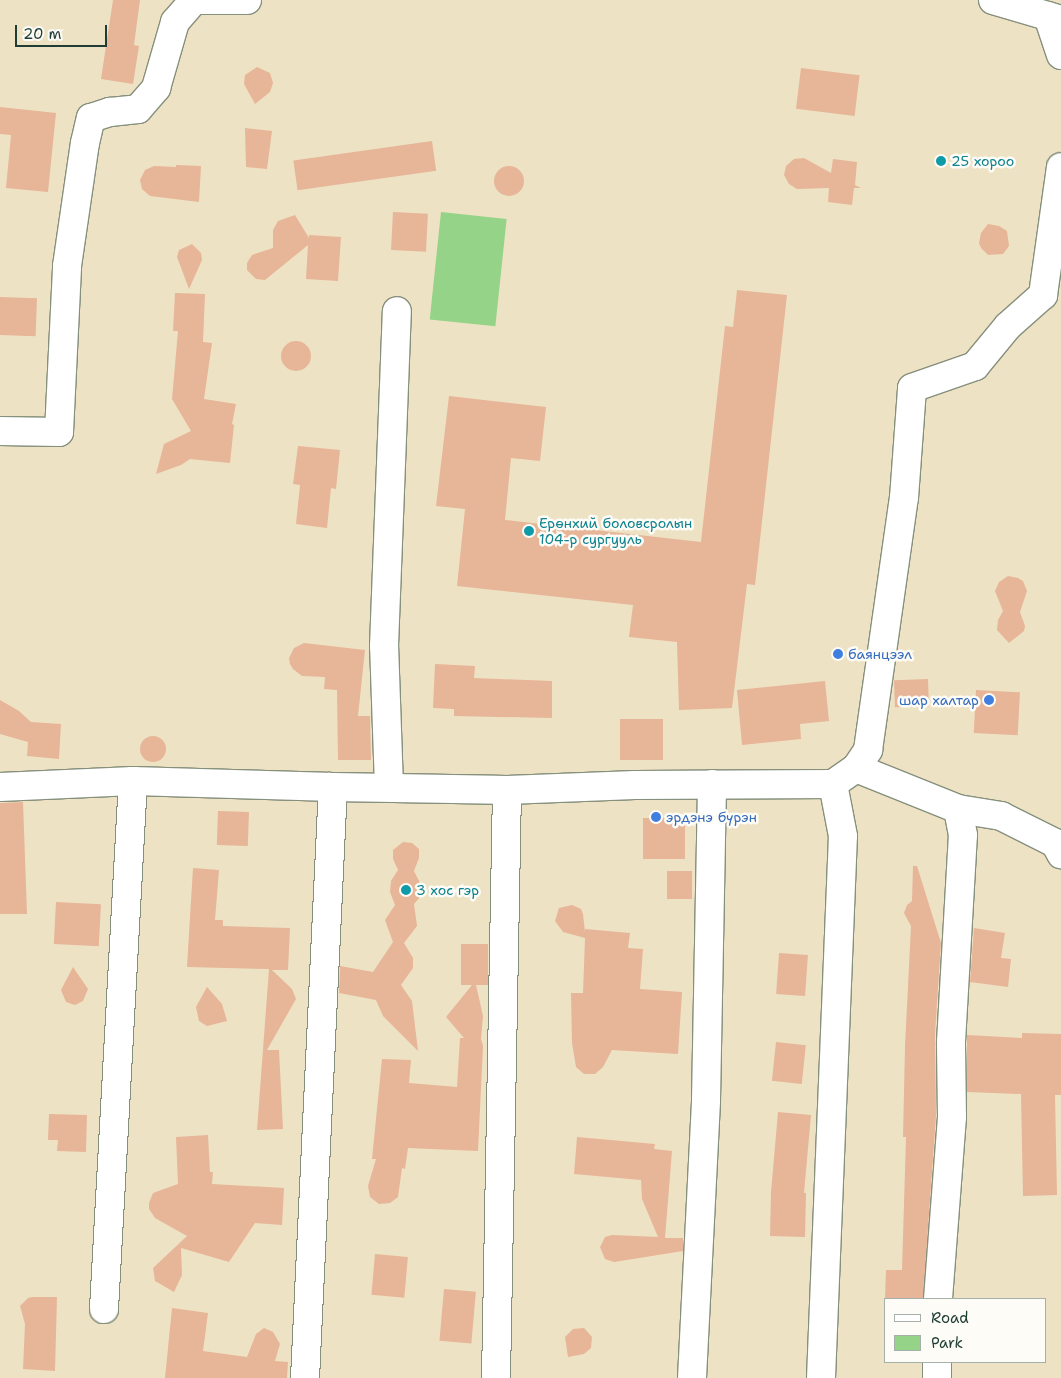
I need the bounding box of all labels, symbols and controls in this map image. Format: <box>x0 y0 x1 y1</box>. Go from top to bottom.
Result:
scale bar <box>18 15 110 47</box>
text: 20 m <box>23 24 62 44</box>
place label: 25 хороо <box>951 153 1014 169</box>
marker: 25 хороо <box>935 155 947 167</box>
place label: Ерөнхий боловсролын 104-р сургууль <box>539 515 692 548</box>
marker: Ерөнхий боловсролын 104-р сургууль <box>523 525 535 537</box>
place label: баянцээл <box>848 646 912 662</box>
marker: баянцээл <box>832 648 844 660</box>
place label: шар халтар <box>899 692 979 708</box>
marker: шар халтар <box>983 694 995 706</box>
place label: эрдэнэ бүрэн <box>666 809 757 825</box>
marker: эрдэнэ бүрэн <box>650 811 662 823</box>
place label: 3 хос гэр <box>416 882 479 898</box>
marker: 3 хос гэр <box>400 884 412 896</box>
legend <box>884 1298 1046 1363</box>
text: Road <box>931 1308 969 1328</box>
text: Park <box>931 1333 963 1353</box>

